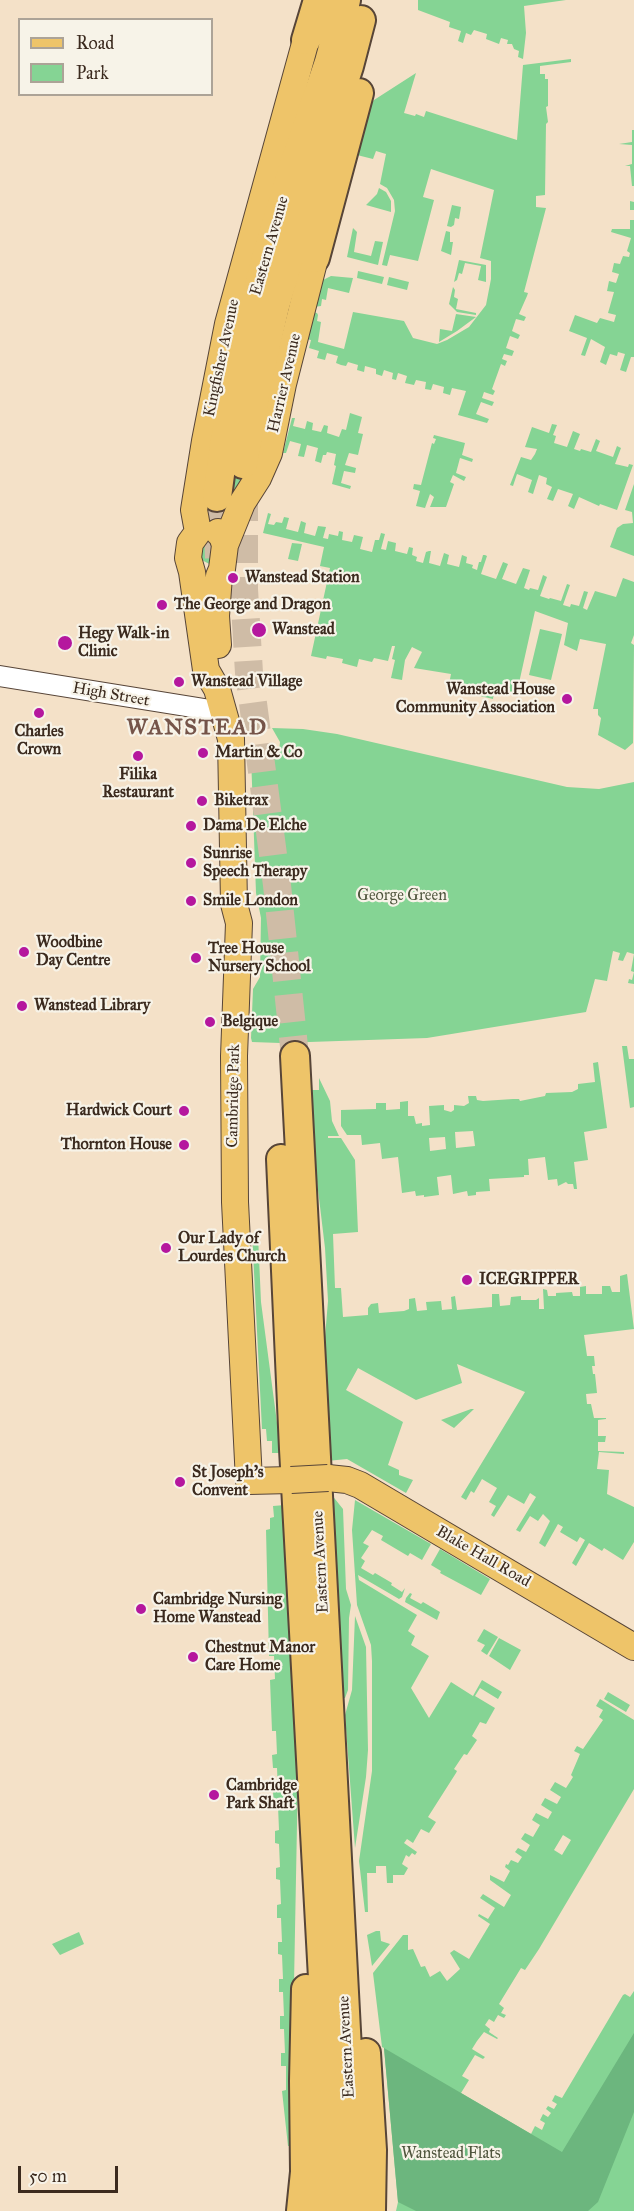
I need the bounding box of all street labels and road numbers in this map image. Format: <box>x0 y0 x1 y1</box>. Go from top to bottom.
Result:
street label: Eastern Avenue <box>247 194 293 298</box>
street label: Kingfisher Avenue <box>200 297 244 419</box>
street label: Harrier Avenue <box>264 332 306 434</box>
street label: High Street <box>71 679 151 711</box>
street label: Cambridge Park <box>223 1044 245 1148</box>
street label: Eastern Avenue <box>309 1510 333 1614</box>
street label: Blake Hall Road <box>432 1522 534 1592</box>
street label: Eastern Avenue <box>335 1995 359 2099</box>

